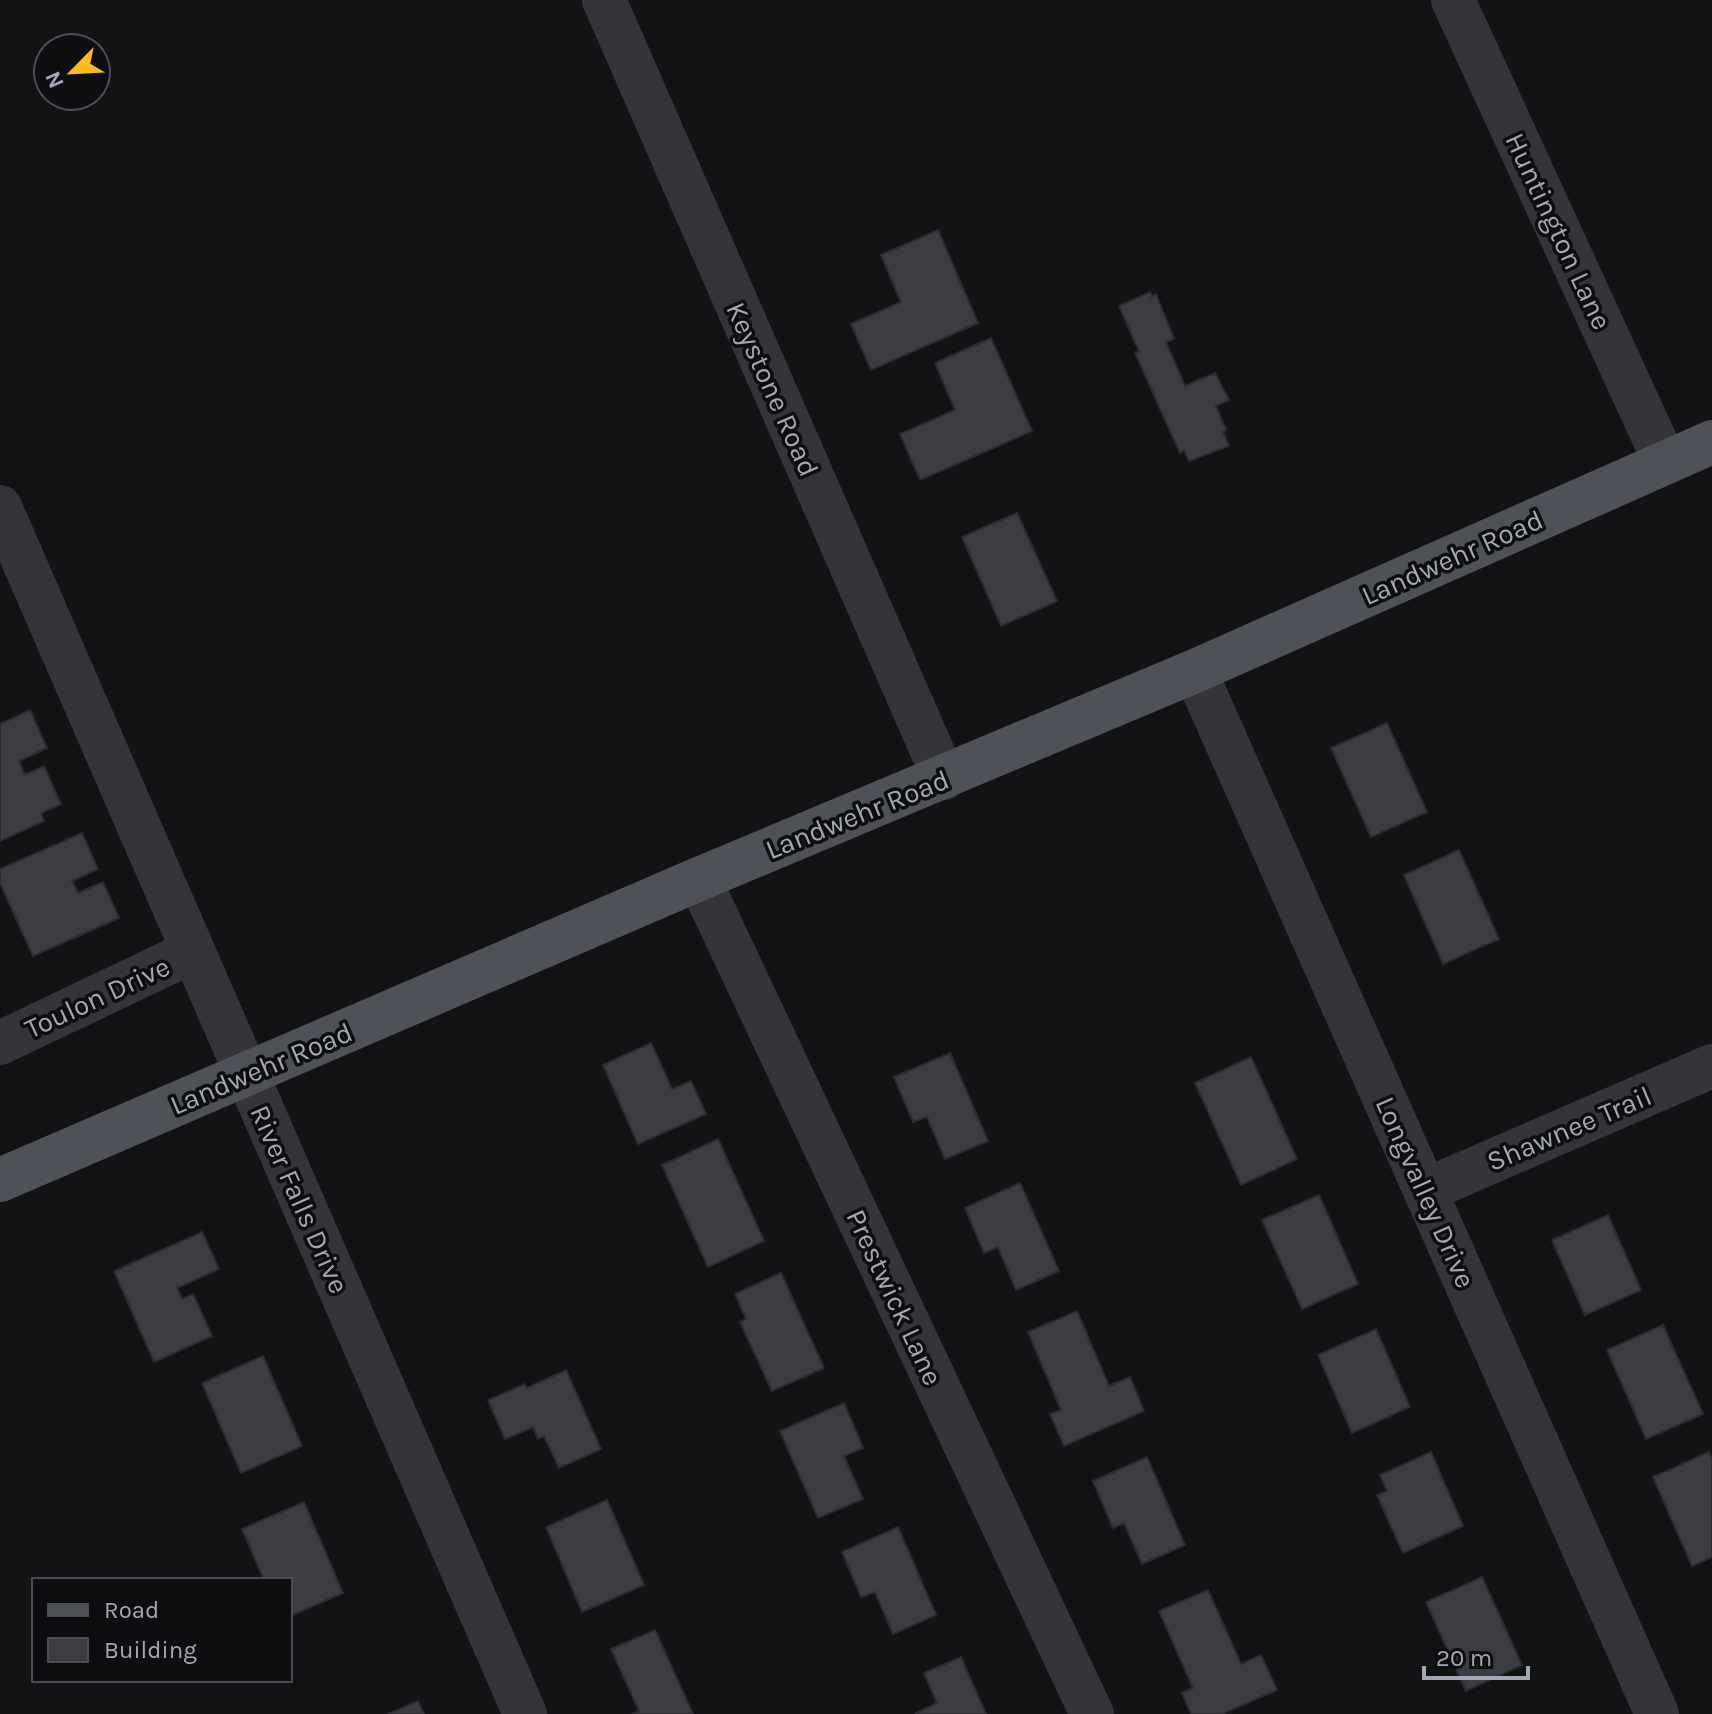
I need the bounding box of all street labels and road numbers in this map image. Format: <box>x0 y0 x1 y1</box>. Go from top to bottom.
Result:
street label: Huntington Lane <box>1499 128 1619 335</box>
street label: Keystone Road <box>719 297 826 481</box>
street label: Landwehr Road <box>1357 503 1548 612</box>
street label: Landwehr Road <box>761 763 954 866</box>
street label: Toulon Drive <box>19 950 175 1045</box>
street label: Landwehr Road <box>165 1015 357 1122</box>
street label: Shawnee Trail <box>1482 1079 1656 1178</box>
street label: Longvalley Drive <box>1369 1092 1482 1293</box>
street label: River Falls Drive <box>243 1100 356 1298</box>
street label: Prestwick Lane <box>839 1204 950 1391</box>

